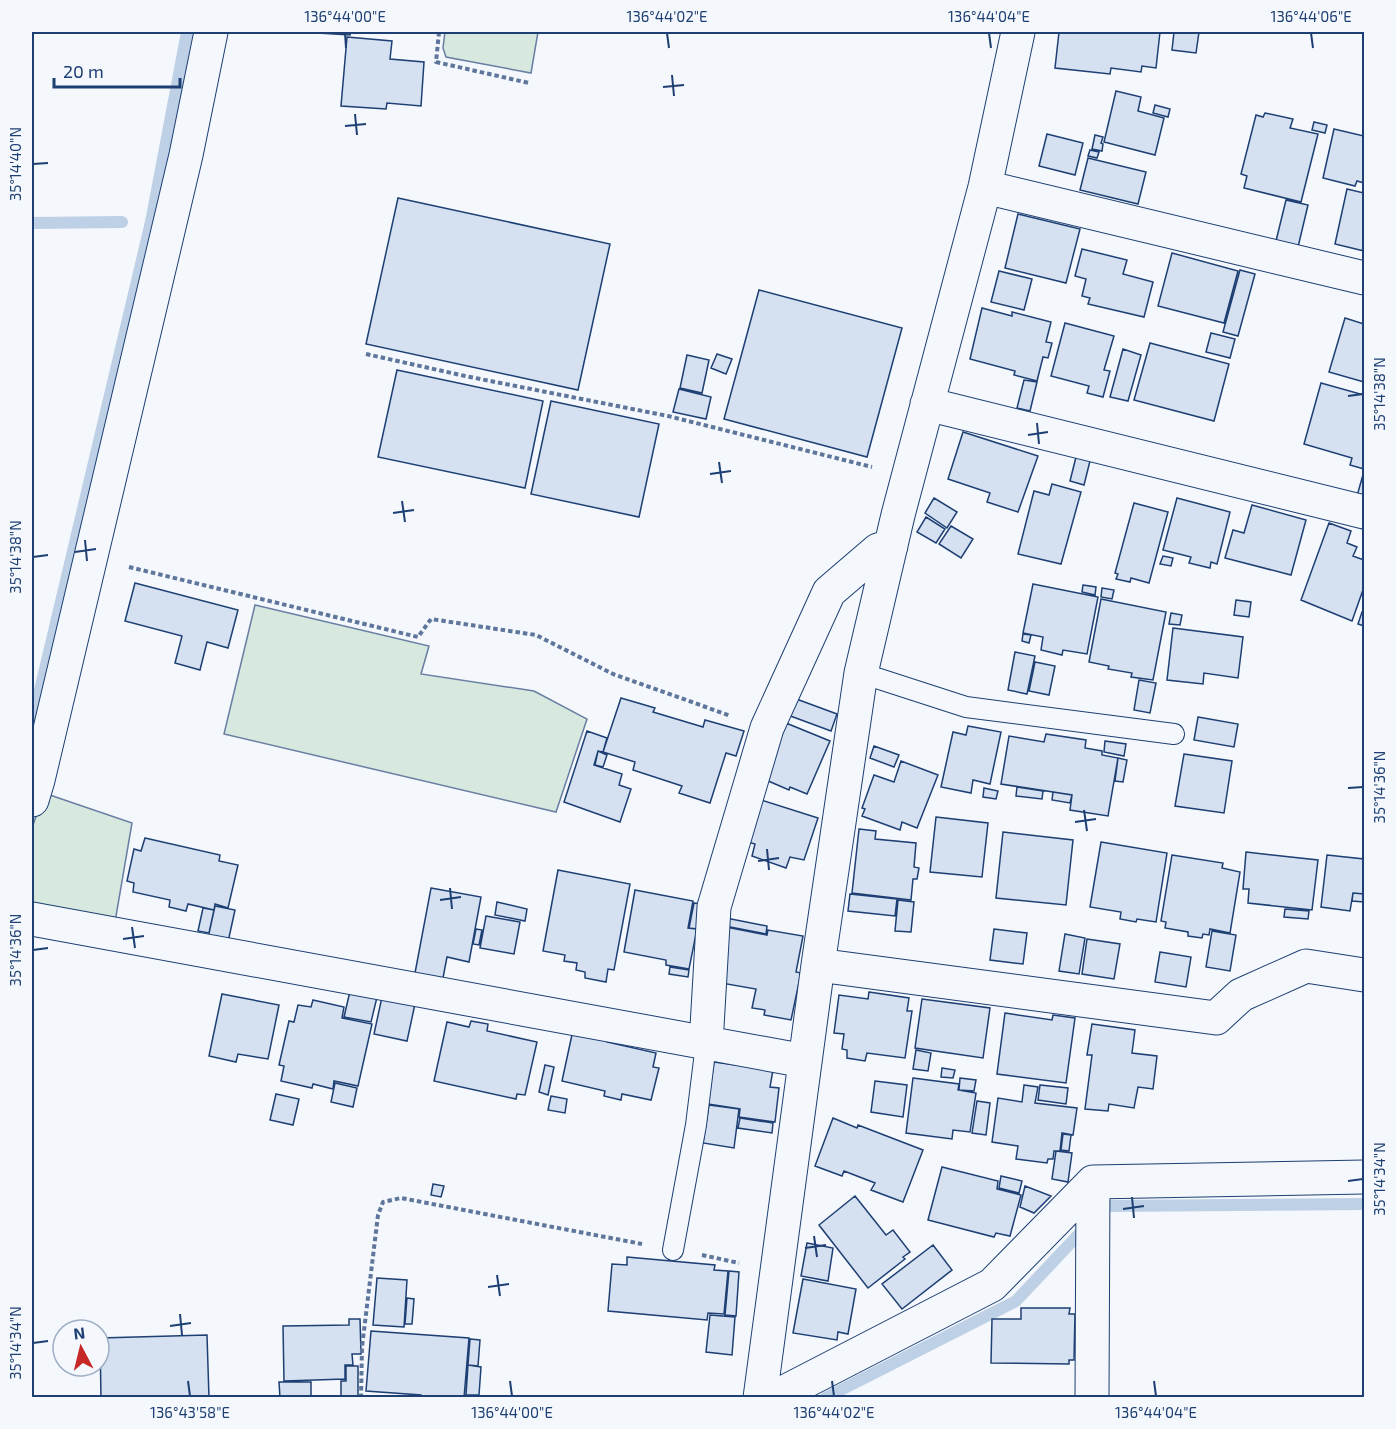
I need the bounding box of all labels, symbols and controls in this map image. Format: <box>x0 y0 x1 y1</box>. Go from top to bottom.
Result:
text: 136°44'00"E <box>304 7 386 25</box>
text: 136°44'02"E <box>626 7 708 25</box>
text: 136°44'04"E <box>948 7 1030 25</box>
text: 136°44'06"E <box>1270 7 1352 25</box>
scale bar <box>54 51 180 89</box>
text: 20 m <box>63 60 104 82</box>
text: 35°14'40"N <box>6 127 24 201</box>
text: 35°14'38"N <box>1370 357 1388 431</box>
text: 35°14'38"N <box>6 520 24 594</box>
text: 35°14'36"N <box>1370 751 1388 823</box>
text: 35°14'36"N <box>6 914 24 986</box>
text: 35°14'34"N <box>1370 1142 1388 1216</box>
text: 35°14'34"N <box>6 1306 24 1380</box>
north arrow <box>51 1318 111 1378</box>
text: N <box>72 1322 86 1343</box>
text: 136°43'58"E <box>150 1403 230 1421</box>
text: 136°44'00"E <box>471 1403 553 1421</box>
text: 136°44'02"E <box>793 1403 875 1421</box>
text: 136°44'04"E <box>1115 1403 1197 1421</box>

